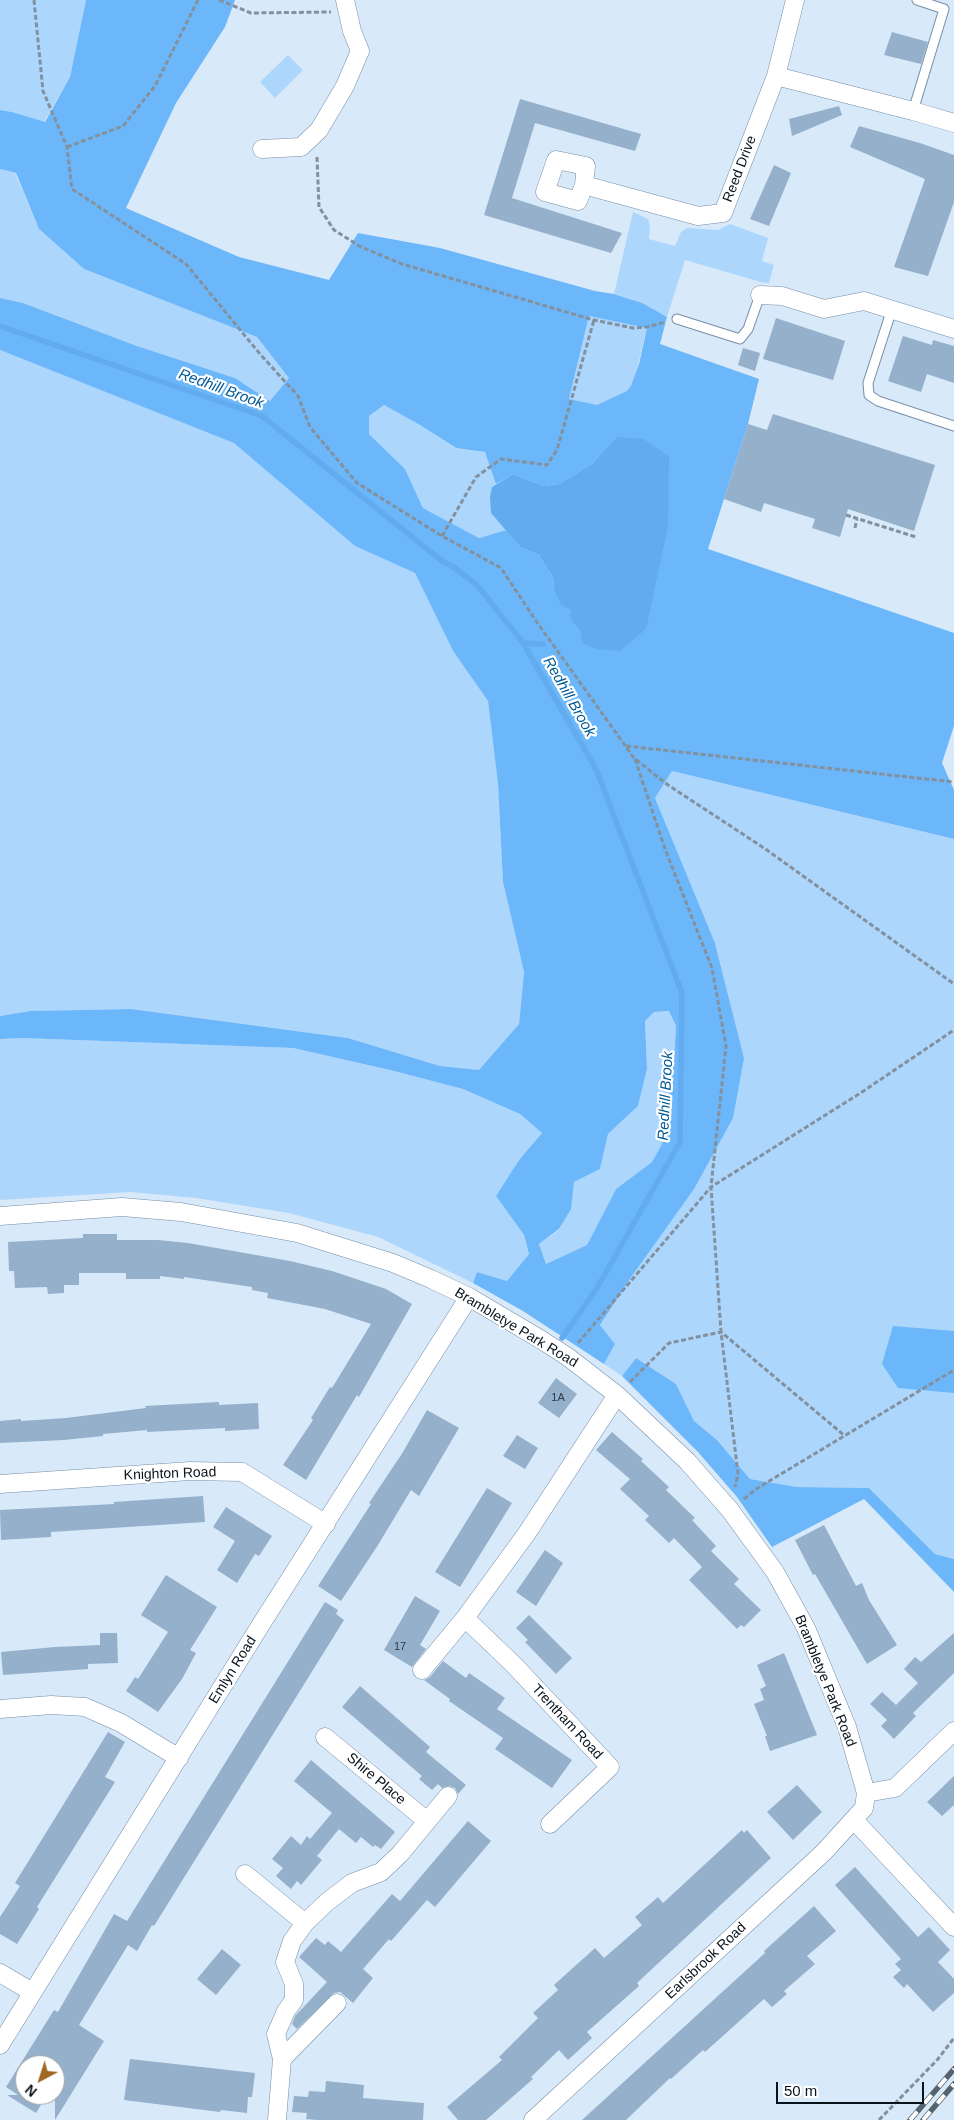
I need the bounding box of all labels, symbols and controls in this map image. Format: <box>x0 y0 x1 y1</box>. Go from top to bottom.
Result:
street label: Reed Drive <box>720 133 760 205</box>
water label: Redhill Brook <box>176 365 266 413</box>
water label: Redhill Brook <box>539 654 599 740</box>
water label: Redhill Brook <box>655 1051 677 1141</box>
street label: Brambletye Park Road <box>451 1285 581 1371</box>
house number: 1A <box>551 1391 565 1405</box>
street label: Knighton Road <box>123 1464 217 1484</box>
street label: Brambletye Park Road <box>791 1613 859 1749</box>
street label: Emlyn Road <box>206 1633 260 1707</box>
house number: 17 <box>394 1640 406 1654</box>
street label: Trentham Road <box>528 1681 606 1763</box>
street label: Shire Place <box>343 1750 409 1808</box>
street label: Earlsbrook Road <box>662 1919 750 2003</box>
north arrow <box>15 2055 65 2105</box>
scale bar <box>779 2072 926 2104</box>
text: N <box>22 2081 40 2100</box>
text: 50 m <box>784 2082 817 2099</box>

